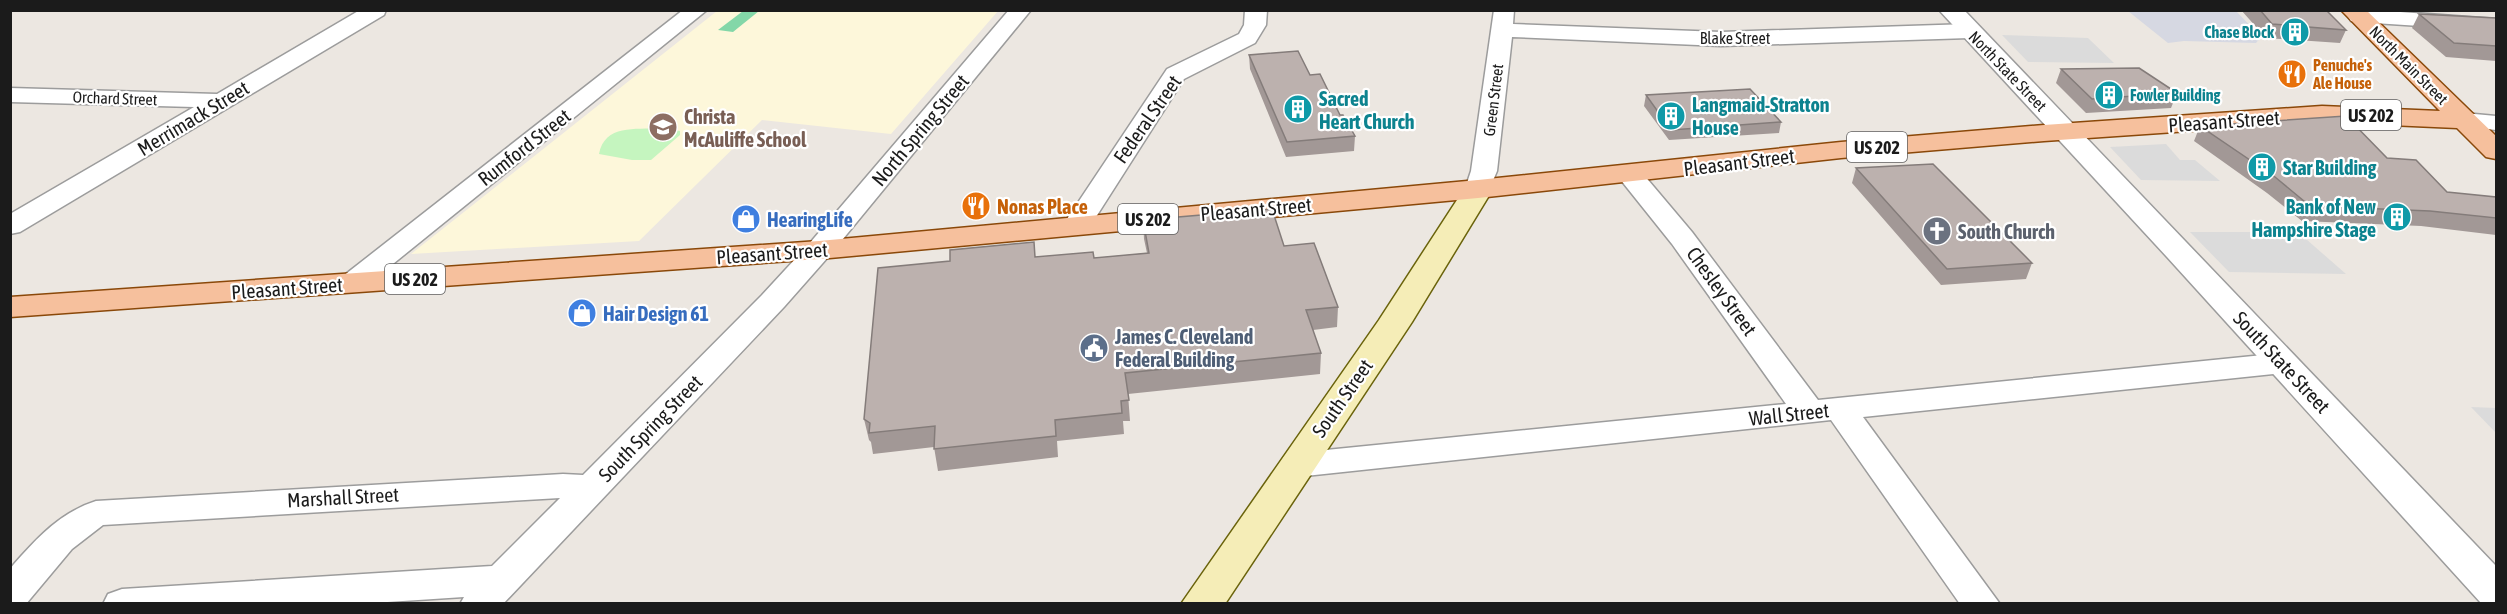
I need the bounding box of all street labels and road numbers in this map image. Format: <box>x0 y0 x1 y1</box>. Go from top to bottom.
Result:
street label: North Main Street <box>2366 22 2452 108</box>
street label: North State Street <box>1965 27 2051 115</box>
street label: Blake Street <box>1700 29 1771 47</box>
street label: Green Street <box>1480 62 1506 137</box>
street label: North Spring Street <box>867 69 973 190</box>
street label: Federal Street <box>1108 70 1186 167</box>
street label: Merrimack Street <box>133 76 253 160</box>
street label: Orchard Street <box>72 88 158 108</box>
road number: US 202 <box>2341 100 2401 130</box>
street label: Rumford Street <box>473 104 575 190</box>
street label: Pleasant Street <box>2167 106 2281 136</box>
road number: US 202 <box>1847 132 1907 162</box>
street label: Pleasant Street <box>1682 144 1796 180</box>
street label: Pleasant Street <box>1199 193 1313 225</box>
road number: US 202 <box>1118 204 1178 234</box>
street label: Pleasant Street <box>715 238 829 268</box>
street label: Chesley Street <box>1682 242 1762 340</box>
road number: US 202 <box>385 264 445 294</box>
street label: Pleasant Street <box>230 273 344 303</box>
street label: South State Street <box>2229 306 2335 418</box>
street label: South Street <box>1307 355 1377 441</box>
street label: South Spring Street <box>593 370 707 486</box>
street label: Wall Street <box>1748 398 1830 430</box>
street label: Marshall Street <box>287 483 400 511</box>

